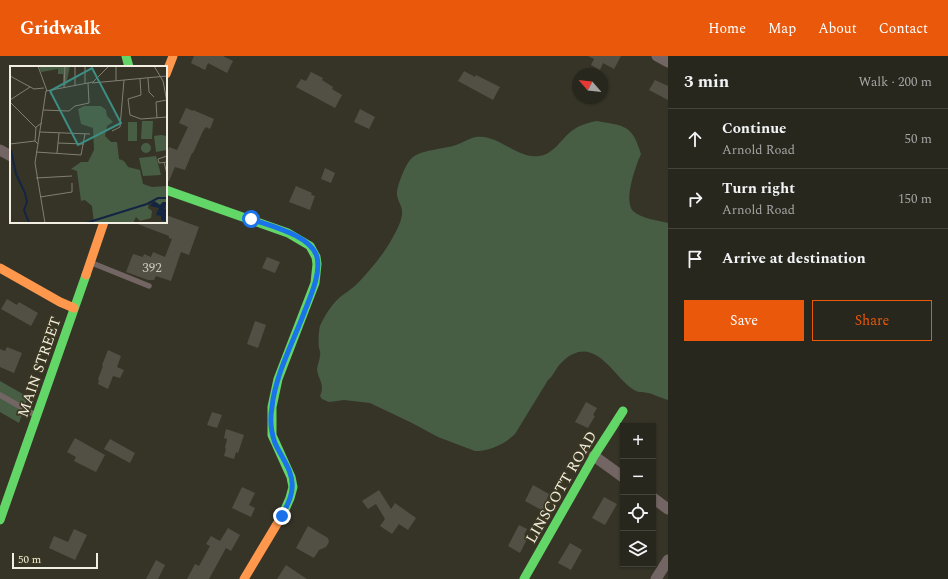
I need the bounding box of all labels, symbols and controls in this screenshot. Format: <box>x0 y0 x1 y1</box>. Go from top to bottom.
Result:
text: Gridwalk <box>20 14 101 43</box>
text: Home <box>708 18 746 39</box>
text: Map <box>768 18 796 39</box>
text: About <box>818 18 857 39</box>
text: Contact <box>879 18 928 39</box>
inset map <box>10 66 167 223</box>
north arrow <box>572 68 608 104</box>
text: 3 min <box>684 69 729 95</box>
text: Walk · 200 m <box>858 72 932 92</box>
text: Continue <box>722 117 787 140</box>
icon: ahead <box>684 128 706 150</box>
text: 50 m <box>905 129 932 149</box>
text: Arnold Road <box>722 140 795 160</box>
text: Turn right <box>722 177 795 200</box>
icon: right <box>684 188 706 210</box>
text: 150 m <box>898 189 932 209</box>
text: Arnold Road <box>722 200 795 220</box>
route start <box>242 210 260 228</box>
text: Arrive at destination <box>722 247 866 270</box>
icon: arrive <box>684 248 706 270</box>
house number: 392 <box>142 258 162 278</box>
button: Save <box>684 300 804 341</box>
button: Share <box>812 300 932 341</box>
street label: MAIN STREET <box>12 314 67 420</box>
map controls <box>620 423 656 567</box>
button: + <box>620 423 656 459</box>
street label: LINSCOTT ROAD <box>520 427 603 548</box>
button: − <box>620 459 656 495</box>
button: locate <box>620 495 656 531</box>
route end <box>273 507 291 525</box>
button: layers <box>620 531 656 567</box>
scale bar <box>12 551 98 570</box>
text: 50 m <box>18 551 41 568</box>

